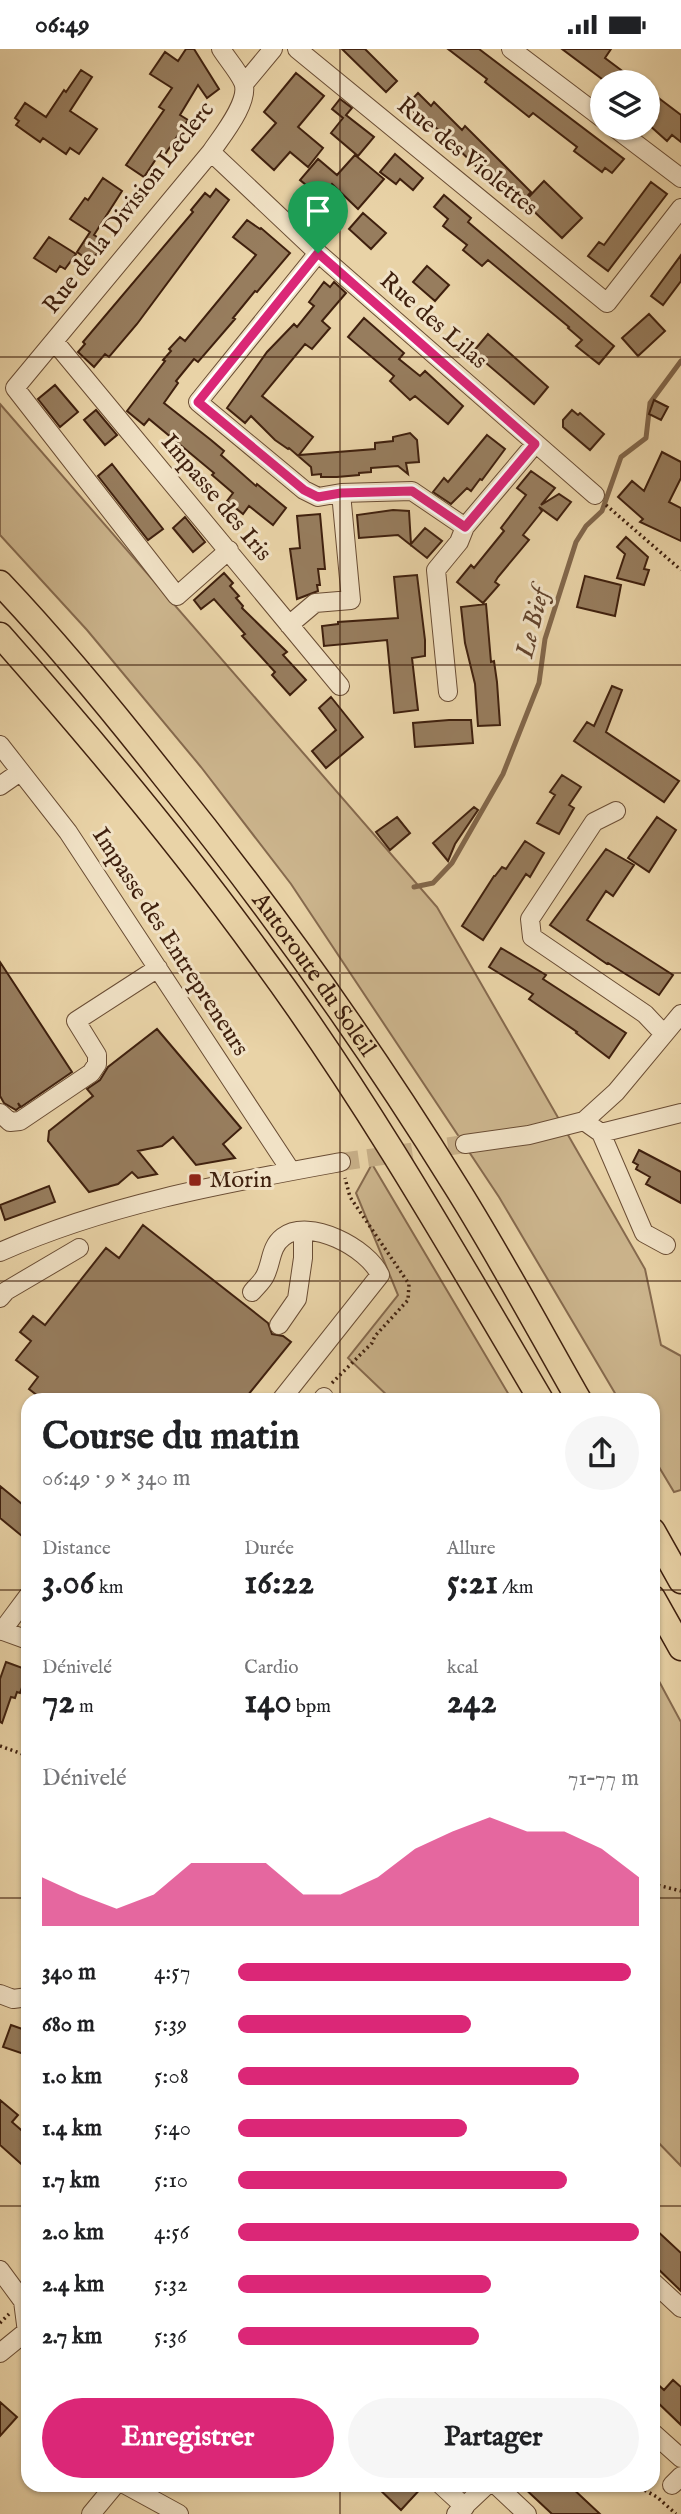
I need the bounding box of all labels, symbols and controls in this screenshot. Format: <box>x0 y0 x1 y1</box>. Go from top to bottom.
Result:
text: 06:49 <box>35 8 90 41</box>
map controls <box>590 70 660 140</box>
button: layers <box>590 70 660 140</box>
street label: Rue des Violettes <box>390 91 544 223</box>
street label: Rue de la Division Leclerc <box>36 95 222 321</box>
pin <box>288 181 348 253</box>
icon: arrive <box>299 192 337 230</box>
street label: Rue des Lilas <box>373 266 493 376</box>
street label: Impasse des Iris <box>154 428 278 568</box>
water label: Le Bief <box>508 578 559 663</box>
street label: Impasse des Entrepreneurs <box>84 822 256 1062</box>
street label: Autoroute du Soleil <box>244 885 383 1063</box>
place label: Morin <box>209 1165 272 1196</box>
marker: Morin <box>187 1172 203 1188</box>
text: Course du matin <box>42 1414 300 1462</box>
button: share <box>565 1416 639 1490</box>
text: 06:49 · 9 × 340 m <box>42 1464 191 1493</box>
text: Distance <box>42 1537 111 1561</box>
text: Durée <box>244 1537 294 1561</box>
text: Allure <box>447 1537 495 1561</box>
text: 3.06 <box>42 1561 95 1606</box>
text: 16:22 <box>244 1561 314 1606</box>
text: 5:21 <box>447 1561 498 1606</box>
text: km <box>95 1576 124 1600</box>
text: /km <box>498 1576 534 1600</box>
text: Dénivelé <box>42 1656 112 1680</box>
text: Cardio <box>244 1656 298 1680</box>
text: kcal <box>447 1656 478 1680</box>
text: 72 <box>42 1680 75 1725</box>
text: 140 <box>244 1680 292 1725</box>
text: 242 <box>447 1680 497 1725</box>
text: m <box>75 1695 94 1719</box>
text: bpm <box>292 1695 331 1719</box>
text: Dénivelé <box>42 1764 127 1793</box>
text: 71–77 m <box>568 1764 639 1793</box>
text: 340 m <box>42 1958 96 1987</box>
text: 4:57 <box>154 1958 190 1987</box>
text: 680 m <box>42 2010 95 2039</box>
text: 5:39 <box>154 2010 187 2039</box>
text: 1.0 km <box>42 2062 102 2091</box>
text: 5:08 <box>154 2062 189 2091</box>
text: 1.4 km <box>42 2114 102 2143</box>
text: 5:40 <box>154 2114 191 2143</box>
text: 1.7 km <box>42 2166 100 2195</box>
text: 5:10 <box>154 2166 188 2195</box>
text: 2.0 km <box>42 2218 104 2247</box>
text: 4:56 <box>154 2218 189 2247</box>
text: 2.4 km <box>42 2270 104 2299</box>
text: 5:32 <box>154 2270 188 2299</box>
text: 2.7 km <box>42 2322 102 2351</box>
text: 5:36 <box>154 2322 187 2351</box>
button: Enregistrer <box>42 2398 334 2478</box>
button: Partager <box>348 2398 639 2478</box>

